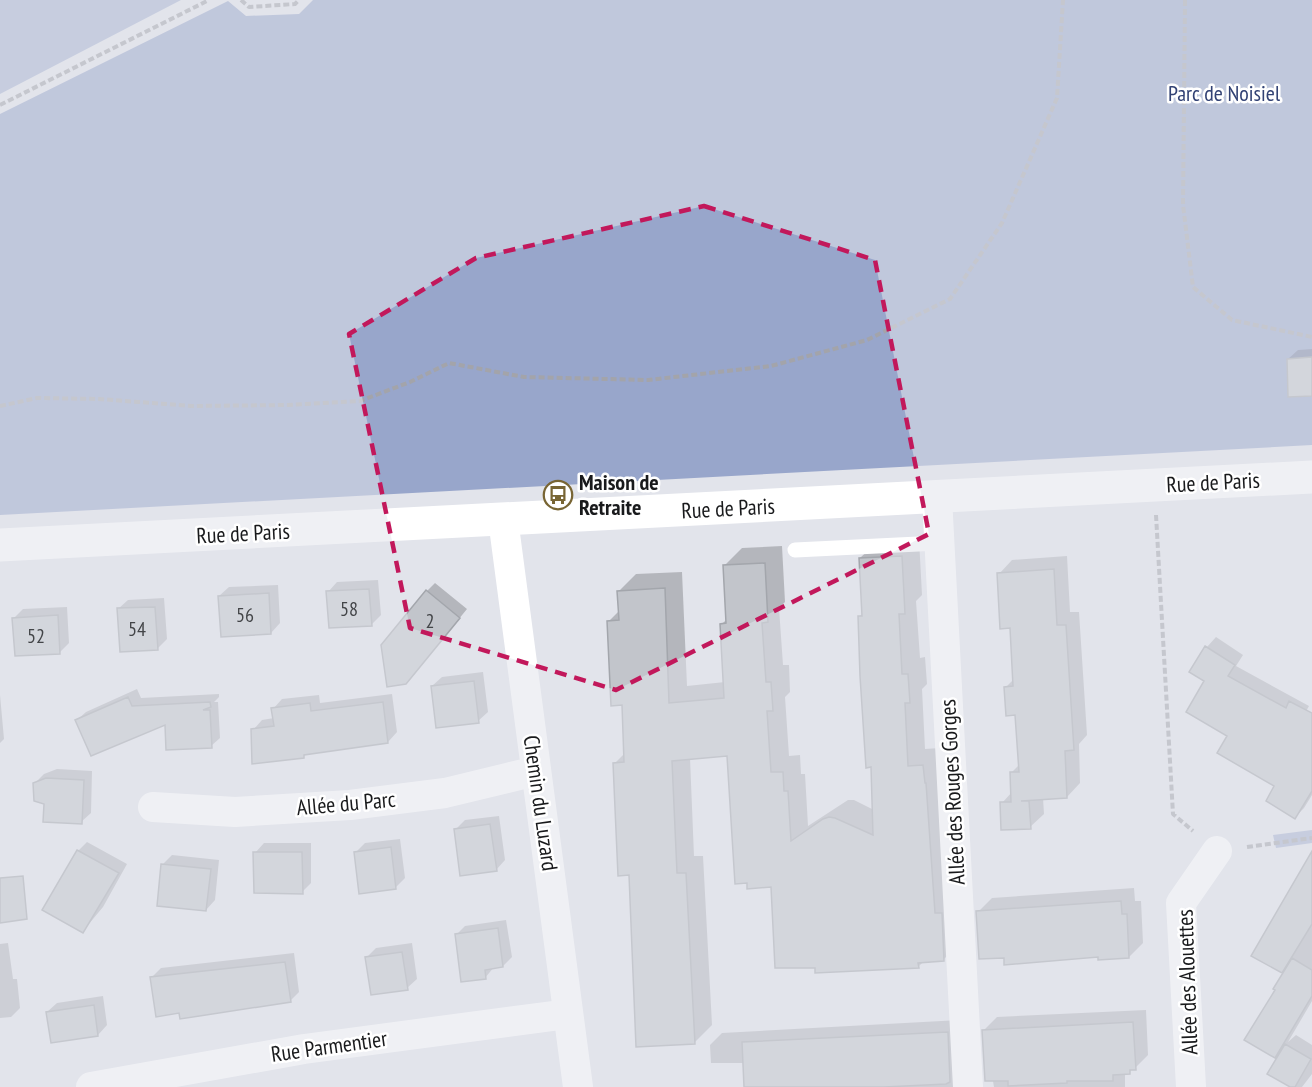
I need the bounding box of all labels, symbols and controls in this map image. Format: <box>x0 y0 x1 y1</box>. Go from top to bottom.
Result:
park label: Parc de Noisiel <box>1168 79 1281 107</box>
street label: Rue de Paris <box>1166 466 1260 498</box>
place label: Maison de Retraite <box>579 468 659 521</box>
bus stop icon: Maison de Retraite <box>542 479 574 511</box>
street label: Rue de Paris <box>681 492 775 524</box>
street label: Rue de Paris <box>196 517 290 549</box>
house number: 58 <box>340 596 358 622</box>
house number: 56 <box>236 602 254 628</box>
house number: 2 <box>426 608 435 634</box>
house number: 54 <box>128 616 146 642</box>
house number: 52 <box>27 623 45 649</box>
street label: Allée des Rouges Gorges <box>933 698 971 886</box>
street label: Chemin du Luzard <box>518 733 564 873</box>
street label: Allée du Parc <box>295 785 397 821</box>
street label: Allée des Alouettes <box>1170 909 1204 1055</box>
street label: Rue Parmentier <box>269 1024 389 1068</box>

